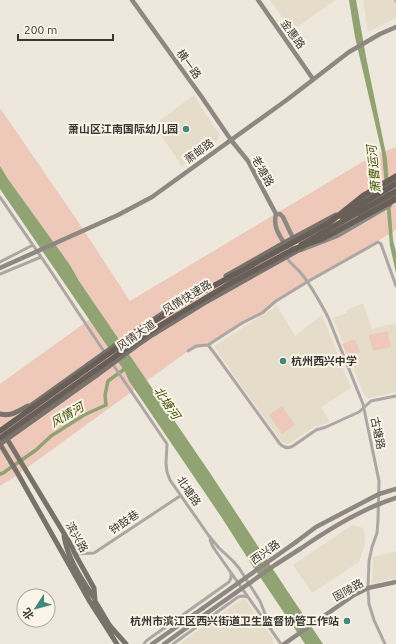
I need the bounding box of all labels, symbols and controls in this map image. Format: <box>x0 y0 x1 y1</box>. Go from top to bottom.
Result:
scale bar <box>18 16 113 42</box>
street label: 金惠路 <box>279 17 307 51</box>
text: 200 m <box>24 23 57 36</box>
street label: 横一路 <box>174 47 204 81</box>
place label: 萧山区江南国际幼儿园 <box>68 123 178 135</box>
marker: 萧山区江南国际幼儿园 <box>181 124 191 134</box>
street label: 萧邮路 <box>182 136 216 166</box>
water label: 萧曹运河 <box>364 143 382 194</box>
street label: 老塘路 <box>250 154 276 188</box>
street label: 风情快速路 <box>160 278 214 316</box>
street label: 风情大道 <box>115 317 157 353</box>
place label: 杭州西兴中学 <box>291 355 357 367</box>
marker: 杭州西兴中学 <box>278 356 288 366</box>
water label: 北塘河 <box>152 384 184 423</box>
water label: 风情河 <box>48 399 87 429</box>
street label: 古塘路 <box>369 416 387 450</box>
street label: 北塘路 <box>175 474 203 508</box>
street label: 钟鼓巷 <box>107 508 141 536</box>
street label: 滨兴路 <box>64 520 90 554</box>
street label: 西兴路 <box>248 538 282 566</box>
street label: 固陵路 <box>331 577 365 603</box>
north arrow <box>16 588 56 628</box>
text: 北 <box>20 606 36 622</box>
place label: 杭州市滨江区西兴街道卫生监督协管工作站 <box>130 615 339 627</box>
marker: 杭州市滨江区西兴街道卫生监督协管工作站 <box>342 616 352 626</box>

